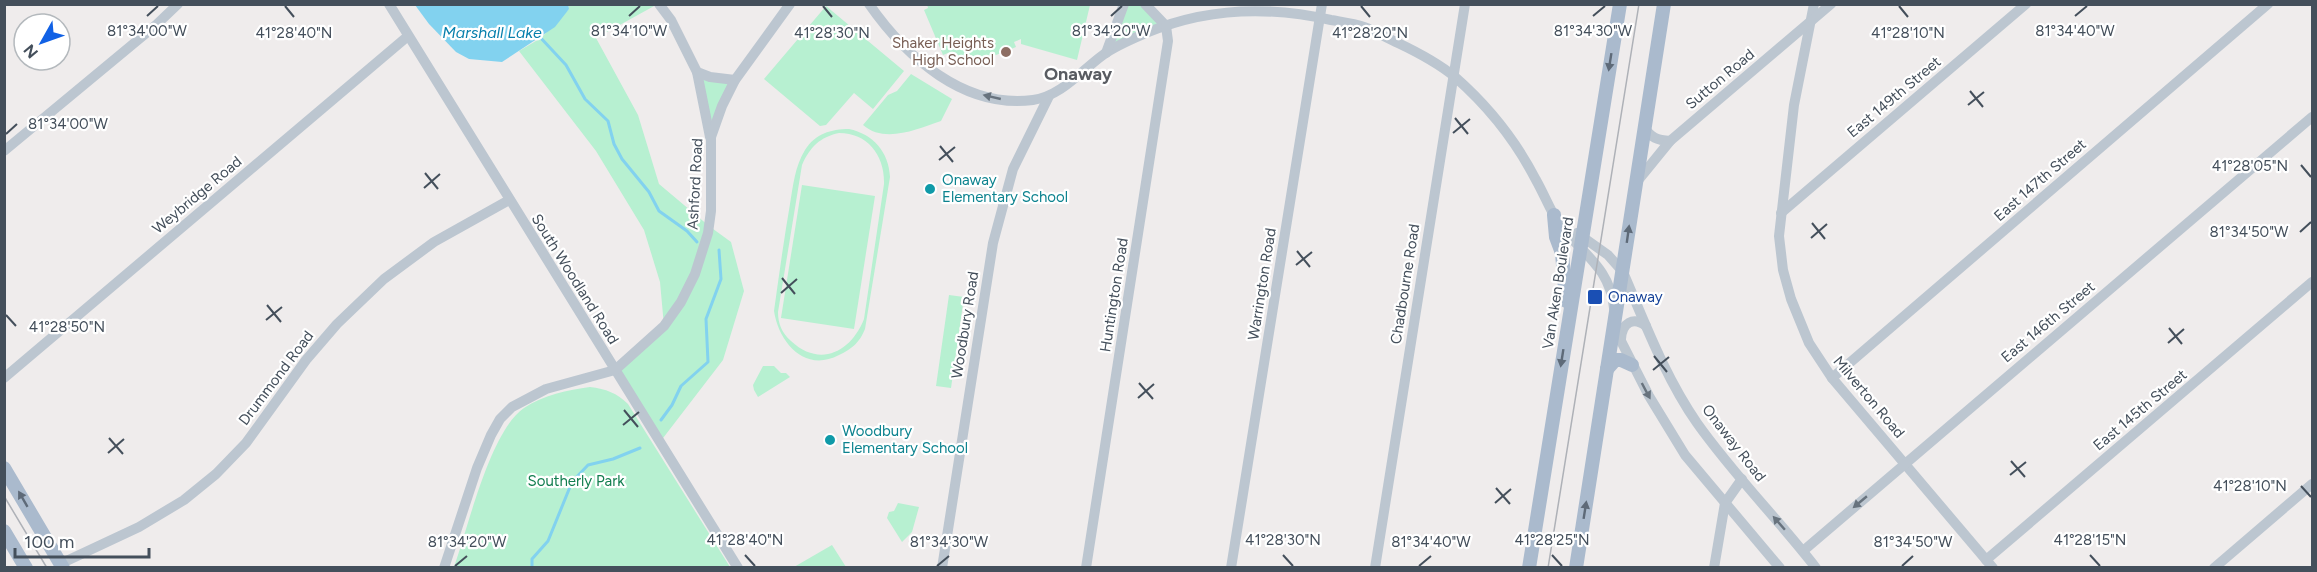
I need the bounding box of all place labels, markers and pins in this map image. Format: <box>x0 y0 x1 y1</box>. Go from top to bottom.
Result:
place label: Shaker Heights High School <box>892 34 994 69</box>
marker: Shaker Heights High School <box>999 45 1013 59</box>
place label: Onaway Elementary School <box>942 171 1068 206</box>
marker: Onaway Elementary School <box>923 182 937 196</box>
marker: Onaway <box>1586 288 1604 306</box>
place label: Onaway <box>1608 288 1663 306</box>
place label: Woodbury Elementary School <box>842 422 968 457</box>
marker: Woodbury Elementary School <box>823 433 837 447</box>

